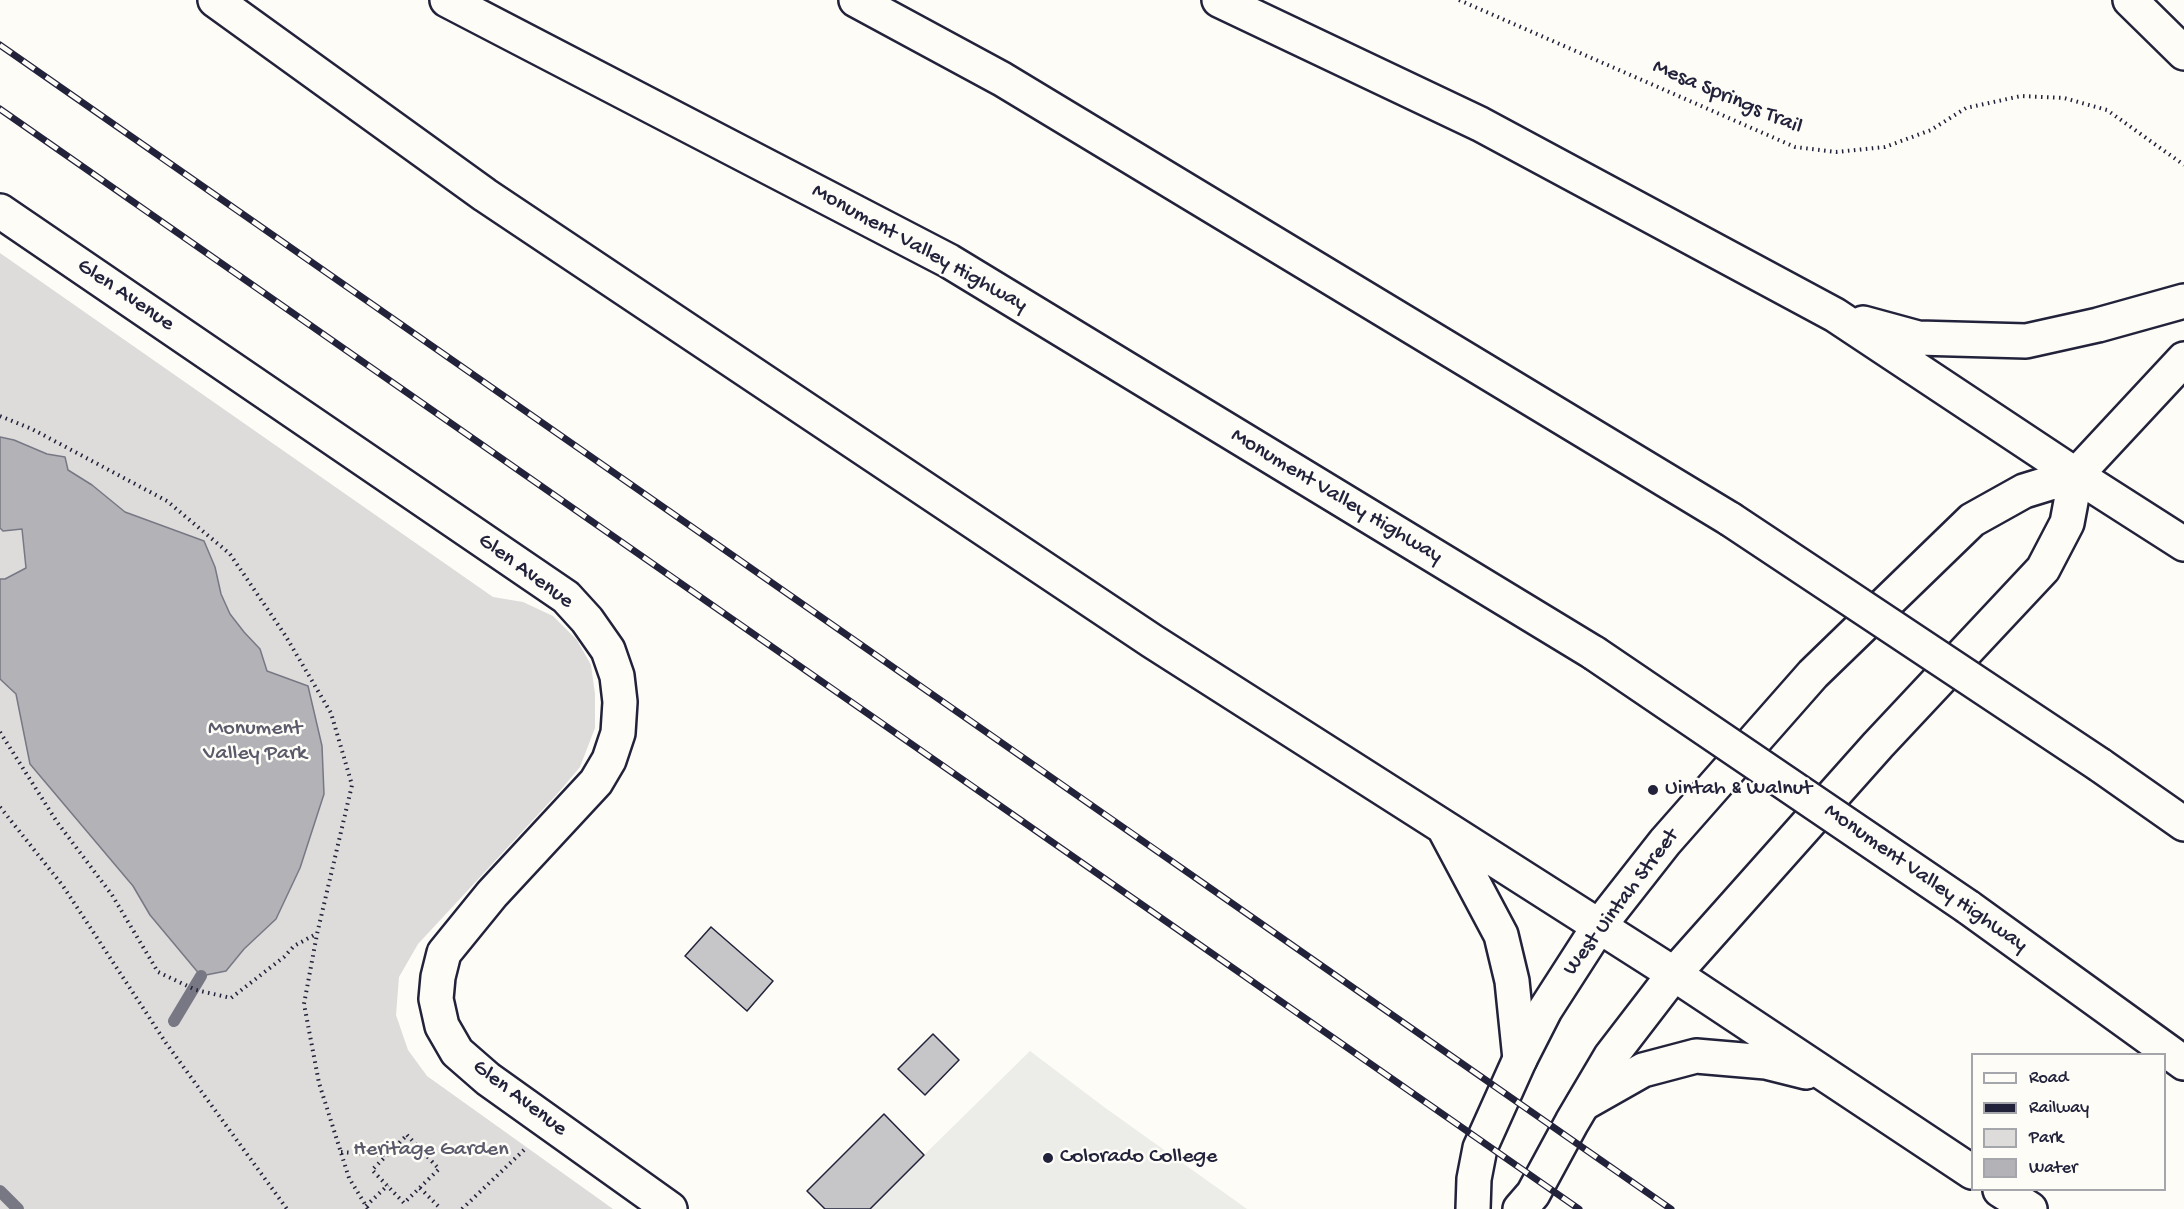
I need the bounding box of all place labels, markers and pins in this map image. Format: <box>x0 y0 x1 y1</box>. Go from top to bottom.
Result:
place label: Uintah & Walnut <box>1665 777 1812 803</box>
marker: Uintah & Walnut <box>1646 783 1660 797</box>
place label: Colorado College <box>1060 1145 1217 1171</box>
marker: Colorado College <box>1041 1151 1055 1165</box>

